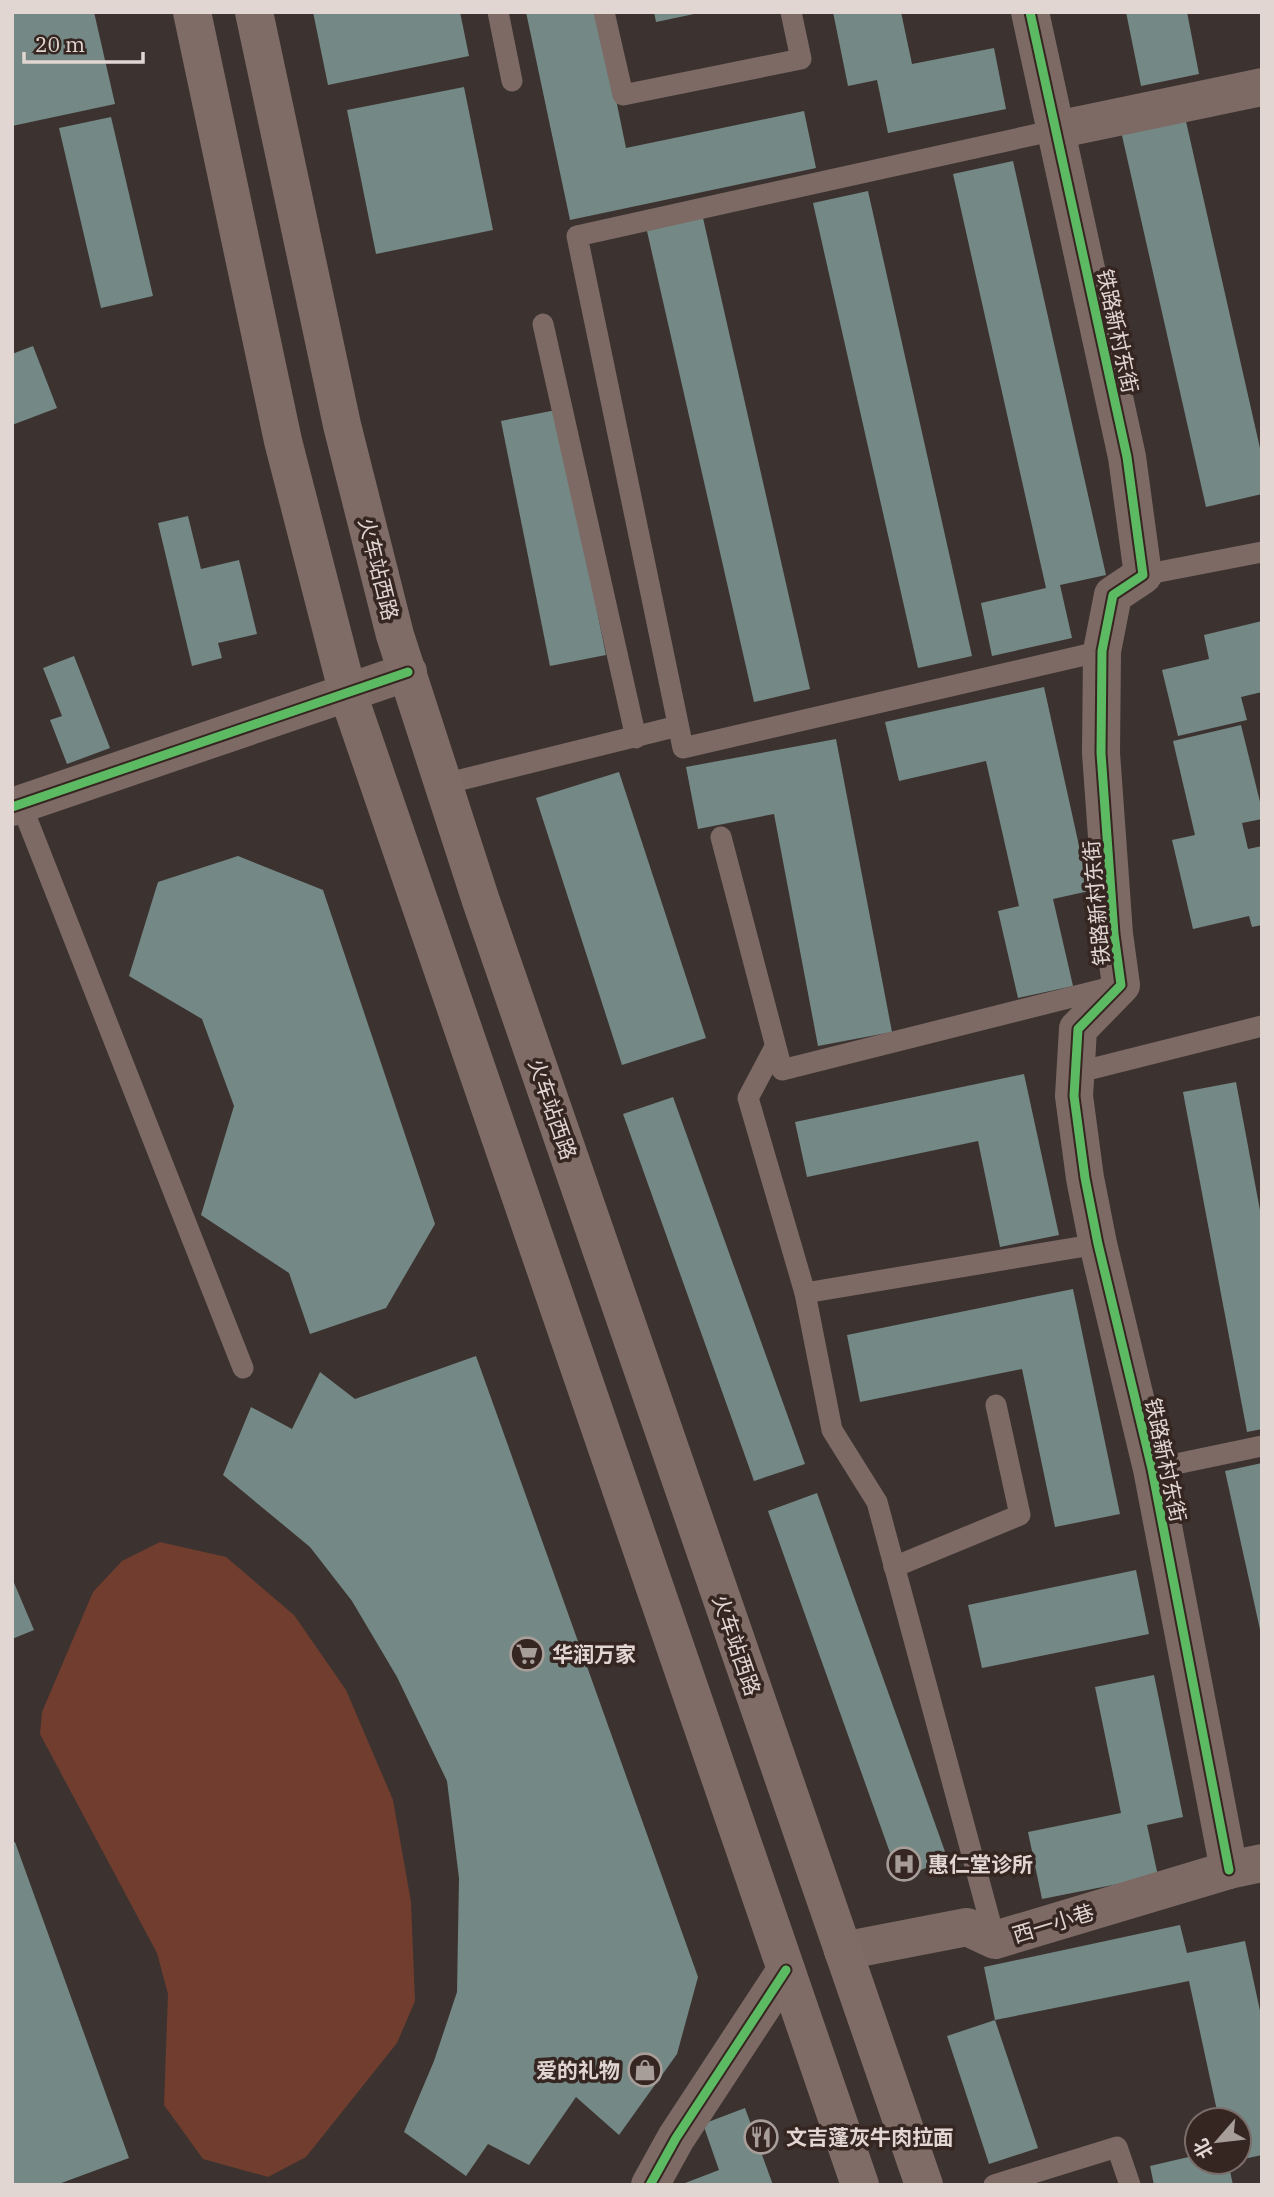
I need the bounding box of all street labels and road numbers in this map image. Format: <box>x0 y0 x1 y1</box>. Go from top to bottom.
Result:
street label: 铁路新村东街 <box>1091 266 1145 396</box>
street label: 火车站西路 <box>353 515 405 623</box>
street label: 铁路新村东街 <box>1077 839 1115 967</box>
street label: 火车站西路 <box>523 1055 583 1163</box>
street label: 铁路新村东街 <box>1139 1395 1193 1525</box>
street label: 火车站西路 <box>707 1591 767 1699</box>
street label: 西一小巷 <box>1009 1897 1097 1949</box>

